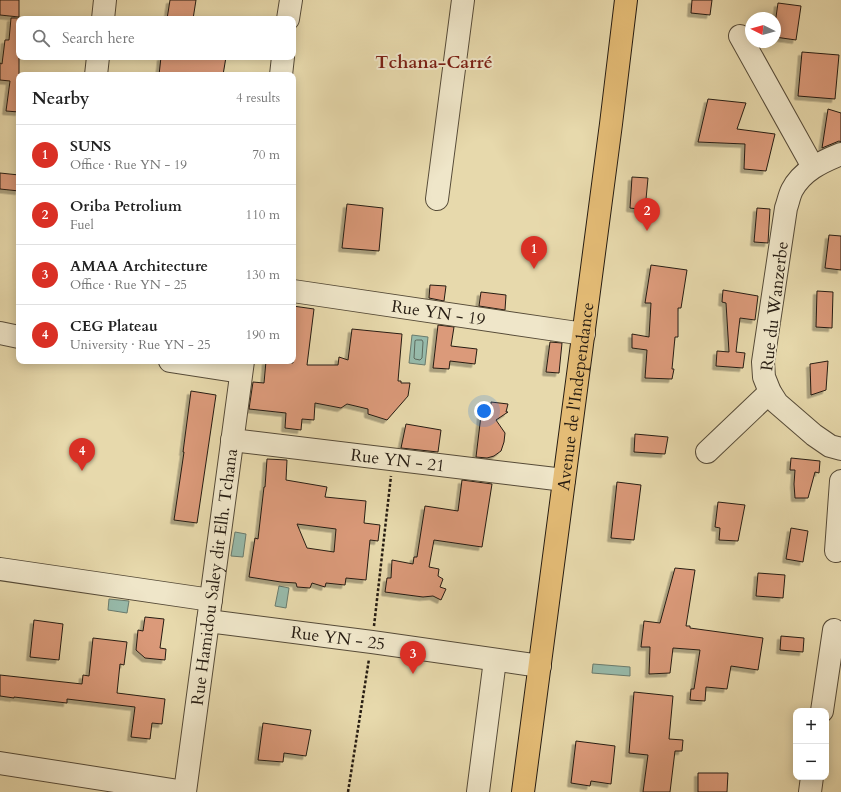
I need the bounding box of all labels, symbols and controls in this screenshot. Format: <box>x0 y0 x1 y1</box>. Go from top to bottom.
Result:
north arrow <box>745 12 781 48</box>
search box <box>16 16 296 60</box>
icon: search <box>30 27 52 49</box>
text: Search here <box>62 28 135 48</box>
district label: Tchana-Carré <box>375 50 493 75</box>
text: Nearby <box>32 87 89 110</box>
text: 4 results <box>236 89 280 107</box>
text: SUNS <box>70 136 111 156</box>
text: 1 <box>42 146 48 164</box>
text: 70 m <box>252 146 280 164</box>
text: Office · Rue YN - 19 <box>70 156 187 174</box>
text: Oriba Petrolium <box>70 196 182 216</box>
pin: 2 <box>634 198 660 231</box>
text: 2 <box>42 206 48 224</box>
text: 110 m <box>246 206 280 224</box>
text: Fuel <box>70 216 94 234</box>
pin: 1 <box>521 236 547 269</box>
street label: Rue du Wanzerbe <box>755 240 794 372</box>
text: AMAA Architecture <box>70 256 208 276</box>
text: 3 <box>42 266 48 284</box>
text: 130 m <box>246 266 280 284</box>
text: Office · Rue YN - 25 <box>70 276 187 294</box>
street label: Rue YN - 19 <box>390 295 487 331</box>
street label: Avenue de l'Independance <box>552 301 599 492</box>
text: CEG Plateau <box>70 316 158 336</box>
text: 4 <box>42 326 48 344</box>
text: 190 m <box>246 326 280 344</box>
text: University · Rue YN - 25 <box>70 336 211 354</box>
your location <box>474 401 494 421</box>
pin: 4 <box>69 438 95 471</box>
street label: Rue YN - 21 <box>349 443 446 478</box>
street label: Rue Hamidou Saley dit Elh. Tchana <box>186 447 243 707</box>
street label: Rue YN - 25 <box>289 621 386 656</box>
pin: 3 <box>400 641 426 674</box>
map controls <box>793 708 829 780</box>
button: + <box>793 708 829 744</box>
button: − <box>793 744 829 780</box>

